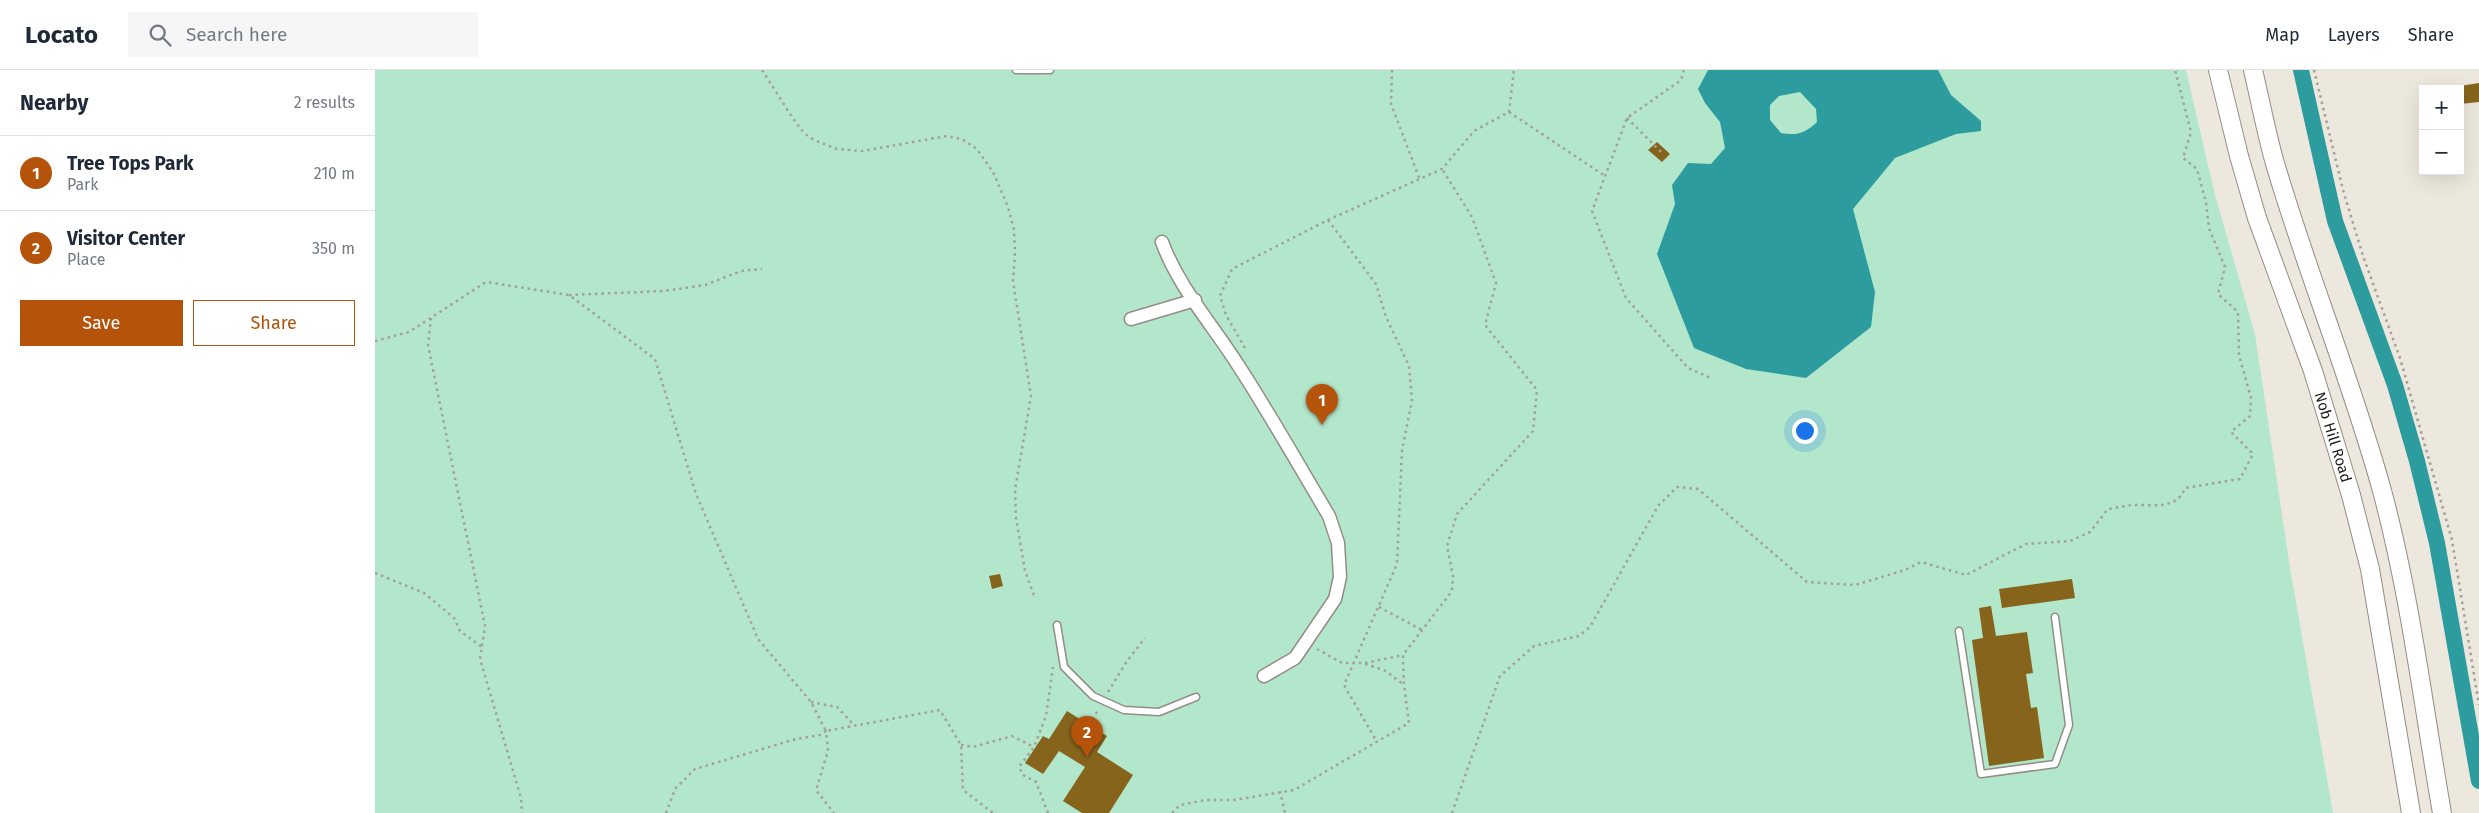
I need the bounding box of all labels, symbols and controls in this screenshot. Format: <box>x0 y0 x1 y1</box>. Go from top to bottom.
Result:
search box <box>128 12 478 57</box>
text: Locato <box>25 21 98 49</box>
icon: search <box>146 21 174 49</box>
text: Search here <box>186 23 287 46</box>
text: Map <box>2265 24 2300 46</box>
text: Layers <box>2328 24 2380 46</box>
text: Share <box>2408 24 2454 46</box>
map controls <box>2419 85 2464 175</box>
button: + <box>2419 85 2464 130</box>
text: Nearby <box>20 90 88 116</box>
text: 2 results <box>294 93 355 112</box>
button: − <box>2419 130 2464 175</box>
text: Tree Tops Park <box>67 152 193 175</box>
text: 1 <box>32 164 40 183</box>
text: 210 m <box>314 164 355 183</box>
text: Park <box>67 175 99 194</box>
text: Visitor Center <box>67 227 185 250</box>
text: 2 <box>32 239 40 258</box>
text: 350 m <box>312 239 355 258</box>
text: Place <box>67 250 106 269</box>
button: Save <box>20 300 183 346</box>
button: Share <box>193 300 355 346</box>
pin: 1 <box>1306 384 1338 425</box>
street label: Nob Hill Road <box>2311 390 2355 484</box>
your location <box>1792 418 1818 444</box>
pin: 2 <box>1071 716 1103 757</box>

